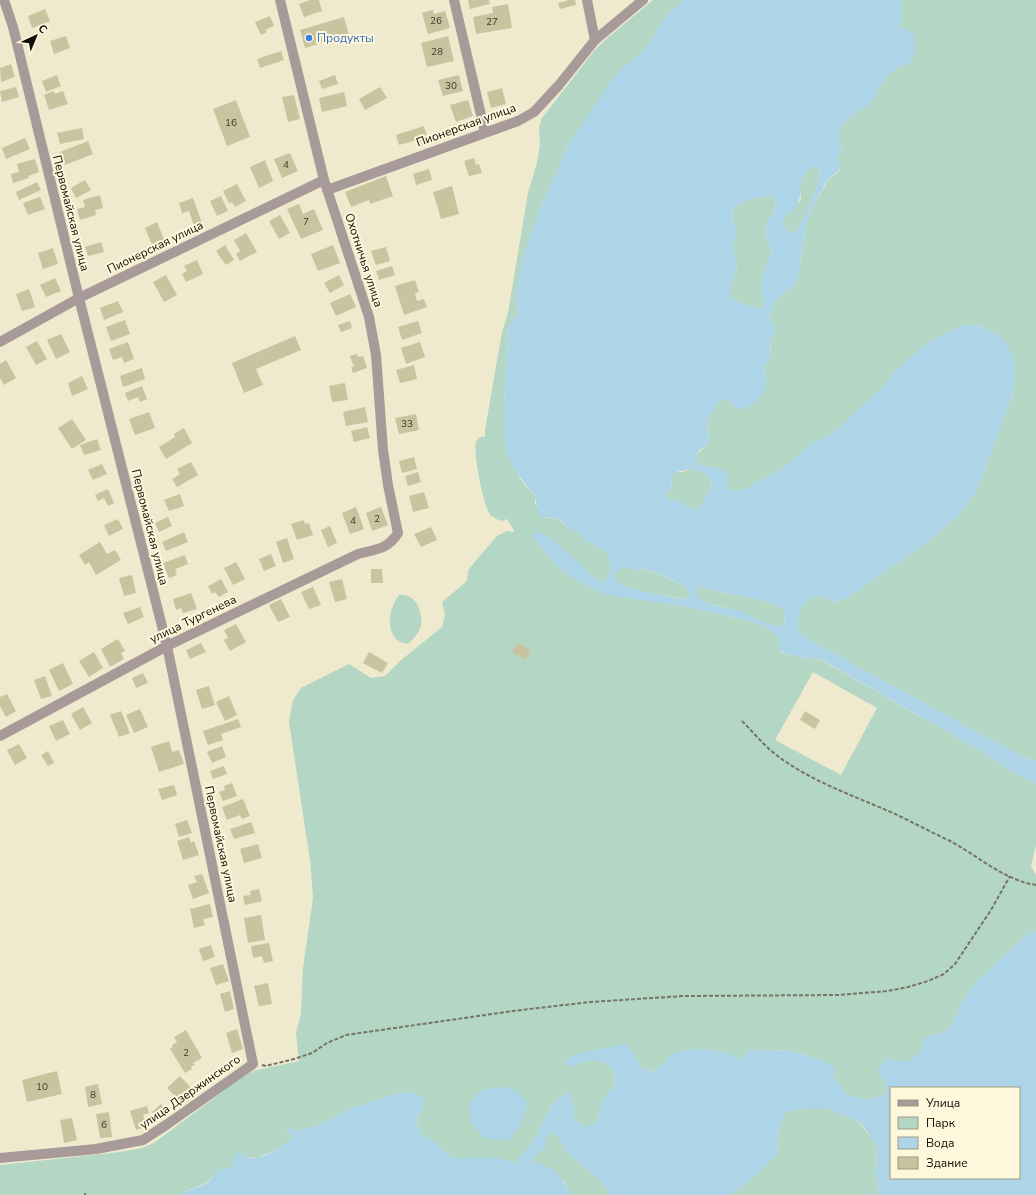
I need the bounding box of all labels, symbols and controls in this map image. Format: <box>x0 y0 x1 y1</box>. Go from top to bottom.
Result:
house number: 26 <box>430 14 442 28</box>
house number: 27 <box>486 15 498 29</box>
north arrow <box>16 16 56 56</box>
text: С <box>35 21 51 38</box>
place label: Продукты <box>317 30 374 46</box>
marker: Продукты <box>304 33 314 43</box>
house number: 28 <box>431 45 443 59</box>
house number: 30 <box>445 79 457 93</box>
street label: Пионерская улица <box>414 100 518 150</box>
house number: 16 <box>225 116 237 130</box>
street label: Первомайская улица <box>49 153 93 273</box>
house number: 4 <box>283 158 289 172</box>
street label: Охотничья улица <box>341 211 387 309</box>
house number: 7 <box>303 215 309 229</box>
street label: Пионерская улица <box>104 217 206 277</box>
house number: 33 <box>401 417 413 431</box>
street label: Первомайская улица <box>128 467 172 587</box>
house number: 2 <box>374 512 380 526</box>
house number: 4 <box>350 514 356 528</box>
street label: улица Тургенева <box>147 591 239 647</box>
street label: Первомайская улица <box>201 784 241 904</box>
house number: 2 <box>183 1046 189 1060</box>
street label: улица Дзержинского <box>136 1051 244 1133</box>
house number: 10 <box>36 1080 48 1094</box>
legend <box>890 1087 1020 1179</box>
house number: 8 <box>90 1088 96 1102</box>
text: Улица <box>925 1095 960 1111</box>
text: Парк <box>926 1115 956 1131</box>
house number: 6 <box>101 1118 107 1132</box>
text: Вода <box>926 1135 954 1151</box>
text: Здание <box>926 1155 968 1171</box>

